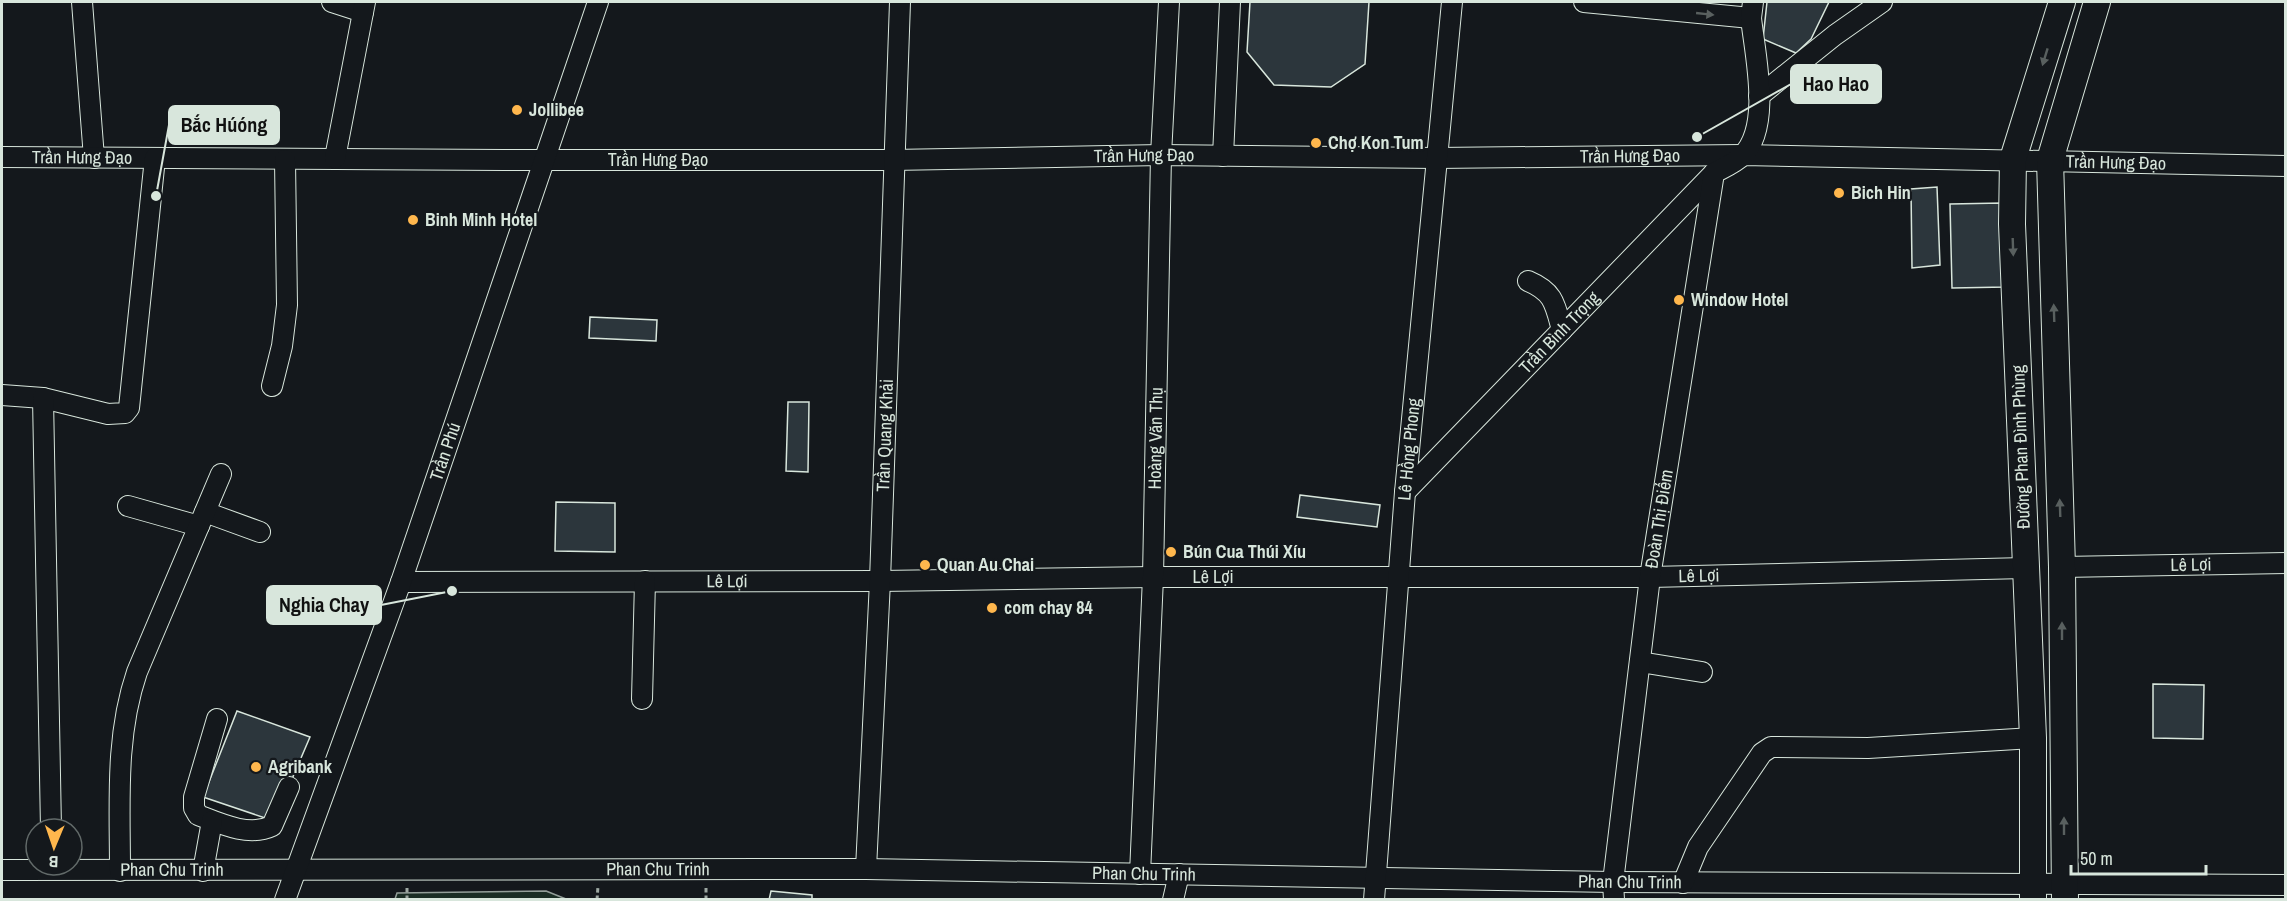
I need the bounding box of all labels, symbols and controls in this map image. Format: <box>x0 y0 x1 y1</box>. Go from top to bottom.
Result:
one-way arrow <box>1695 9 1714 19</box>
one-way arrow <box>2039 48 2049 66</box>
callout: Hao Hao <box>1791 65 1881 103</box>
text: Hao Hao <box>1803 70 1869 97</box>
place label: Jollibee <box>529 97 584 122</box>
marker: Jollibee <box>510 103 524 117</box>
callout: Bắc Húóng <box>169 106 279 144</box>
text: Bắc Húóng <box>181 111 267 138</box>
place label: Chợ Kon Tum <box>1328 130 1424 155</box>
marker: Chợ Kon Tum <box>1309 136 1323 150</box>
street label: Trần Hưng Đạo <box>1093 142 1194 168</box>
street label: Trần Hưng Đạo <box>1580 143 1680 169</box>
street label: Trần Hưng Đạo <box>32 144 132 170</box>
street label: Trần Hưng Đạo <box>608 147 708 172</box>
street label: Trần Hưng Đạo <box>2065 149 2166 176</box>
place label: Bich Hin <box>1851 180 1911 205</box>
marker: Bich Hin <box>1832 186 1846 200</box>
place label: Binh Minh Hotel <box>425 207 537 232</box>
marker: Binh Minh Hotel <box>406 213 420 227</box>
one-way arrow <box>2009 238 2018 257</box>
street label: Trần Bình Trọng <box>1513 285 1606 379</box>
place label: Window Hotel <box>1691 287 1788 312</box>
marker: Window Hotel <box>1672 293 1686 307</box>
one-way arrow <box>2050 304 2059 323</box>
street label: Đường Phan Đình Phùng <box>2005 364 2036 529</box>
street label: Trần Quang Khải <box>870 379 899 492</box>
street label: Hoàng Văn Thụ <box>1142 387 1169 490</box>
street label: Lê Hồng Phong <box>1391 396 1426 501</box>
street label: Trần Phú <box>423 419 466 484</box>
street label: Đoàn Thị Điểm <box>1639 468 1679 570</box>
one-way arrow <box>2055 499 2065 518</box>
place label: Bún Cua Thúi Xíu <box>1183 539 1306 564</box>
marker: Bún Cua Thúi Xíu <box>1164 545 1178 559</box>
street label: Lê Lợi <box>2170 551 2212 577</box>
place label: Quan Au Chai <box>937 552 1034 577</box>
marker: Quan Au Chai <box>918 558 932 572</box>
street label: Lê Lợi <box>1678 562 1720 588</box>
street label: Lê Lợi <box>1192 564 1234 589</box>
street label: Lê Lợi <box>706 568 748 593</box>
callout: Nghia Chay <box>267 586 381 624</box>
text: Nghia Chay <box>279 591 370 618</box>
place label: com chay 84 <box>1004 595 1093 620</box>
marker: com chay 84 <box>985 601 999 615</box>
one-way arrow <box>2057 621 2067 640</box>
place label: Agribank <box>268 754 333 779</box>
marker: Agribank <box>249 760 263 774</box>
one-way arrow <box>2059 816 2069 835</box>
north arrow <box>24 817 84 877</box>
scale bar <box>2071 838 2206 876</box>
text: 50 m <box>2080 846 2113 871</box>
text: B <box>48 851 59 873</box>
street label: Phan Chu Trinh <box>606 856 710 881</box>
street label: Phan Chu Trinh <box>120 857 224 882</box>
street label: Phan Chu Trinh <box>1092 860 1196 887</box>
street label: Phan Chu Trinh <box>1578 868 1682 894</box>

